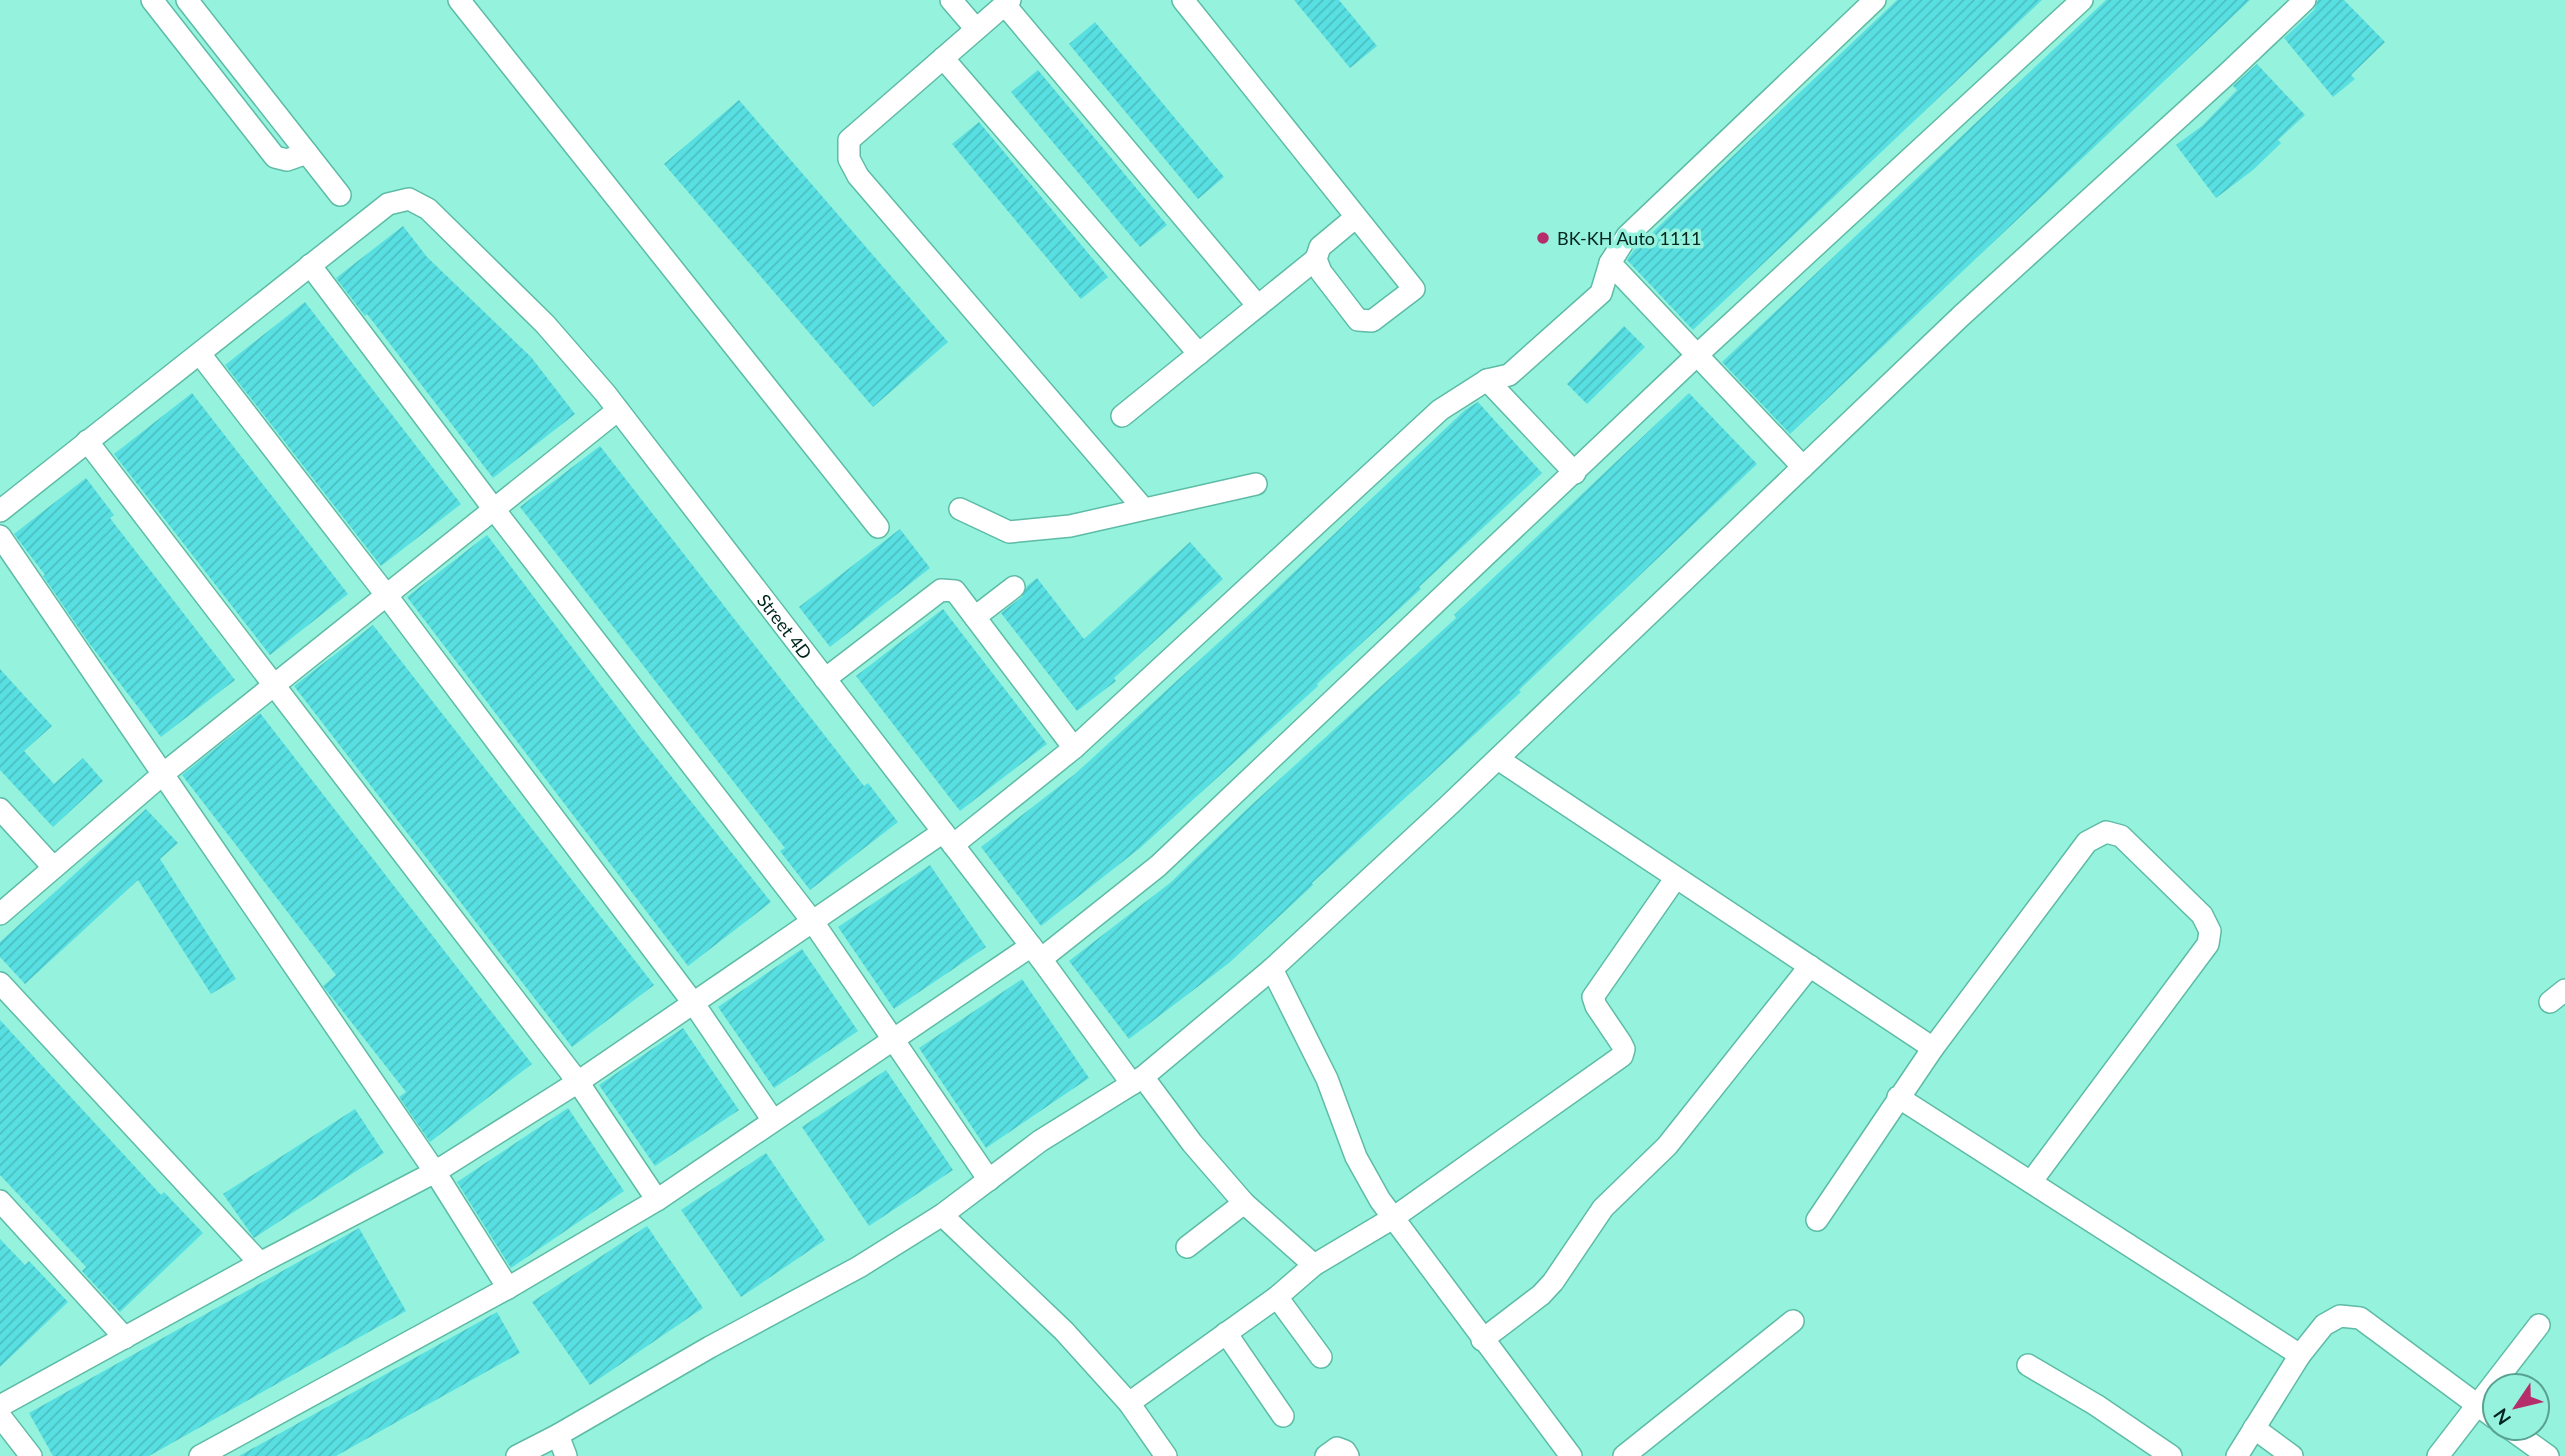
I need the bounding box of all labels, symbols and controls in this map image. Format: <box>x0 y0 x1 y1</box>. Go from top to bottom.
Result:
place label: BK-KH Auto 1111 <box>1557 227 1701 249</box>
marker: BK-KH Auto 1111 <box>1535 230 1551 246</box>
street label: Street 4D <box>753 590 817 663</box>
north arrow <box>2481 1372 2551 1442</box>
text: N <box>2488 1404 2515 1430</box>

